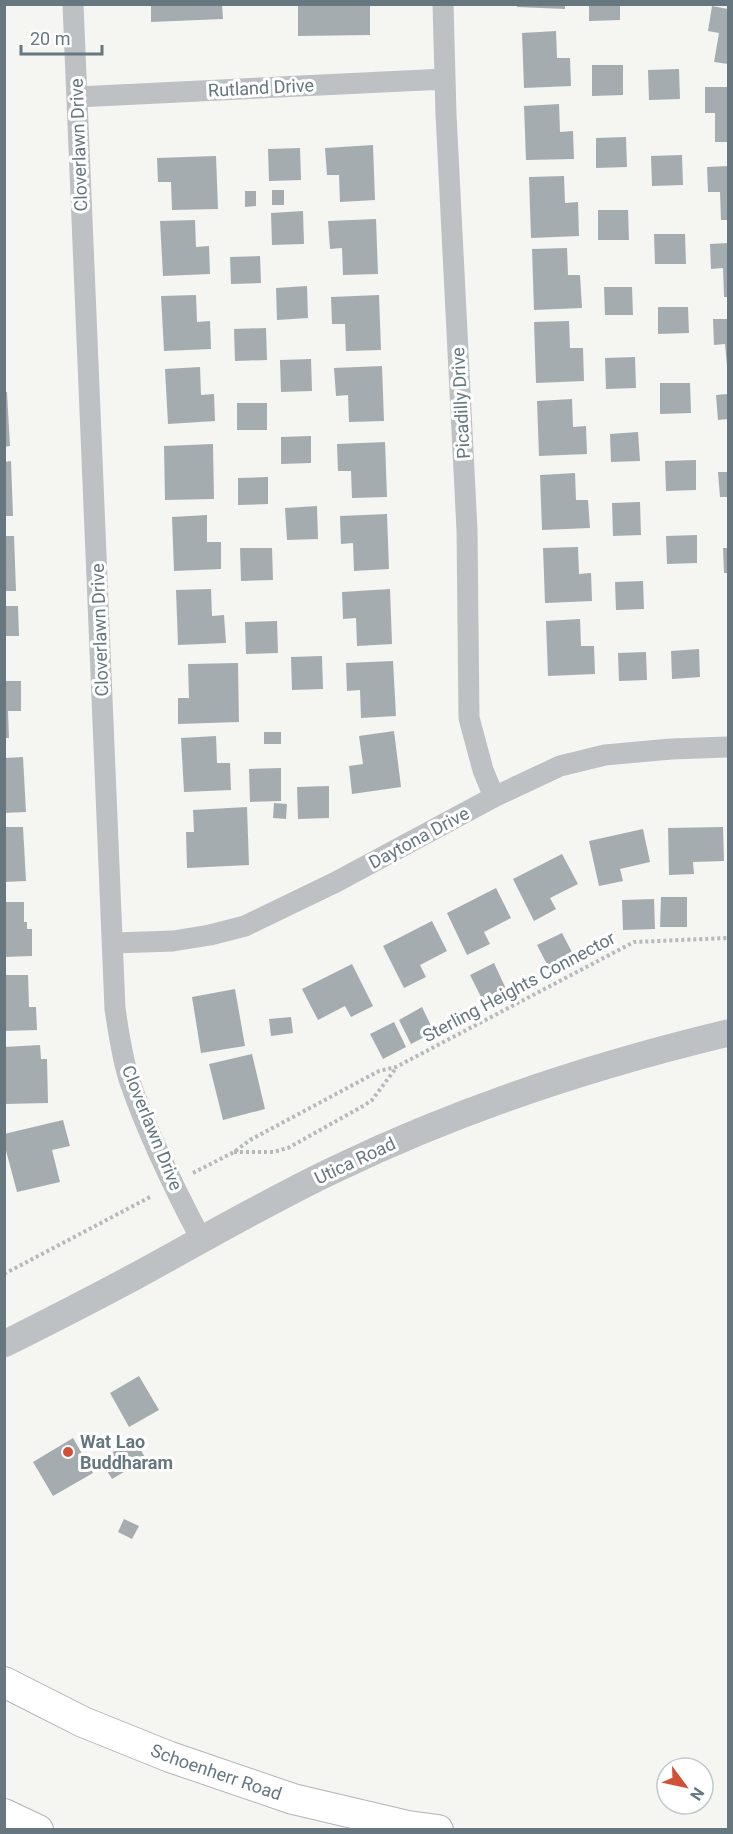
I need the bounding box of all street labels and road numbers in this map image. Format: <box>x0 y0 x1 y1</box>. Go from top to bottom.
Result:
street label: Rutland Drive <box>207 74 314 101</box>
street label: Cloverlawn Drive <box>66 78 91 212</box>
street label: Picadilly Drive <box>447 347 474 459</box>
street label: Cloverlawn Drive <box>87 563 112 697</box>
street label: Daytona Drive <box>365 802 473 873</box>
street label: Sterling Heights Connector <box>419 927 619 1046</box>
street label: Cloverlawn Drive <box>118 1062 187 1193</box>
street label: Utica Road <box>311 1133 399 1188</box>
street label: Schoenherr Road <box>148 1739 285 1804</box>

